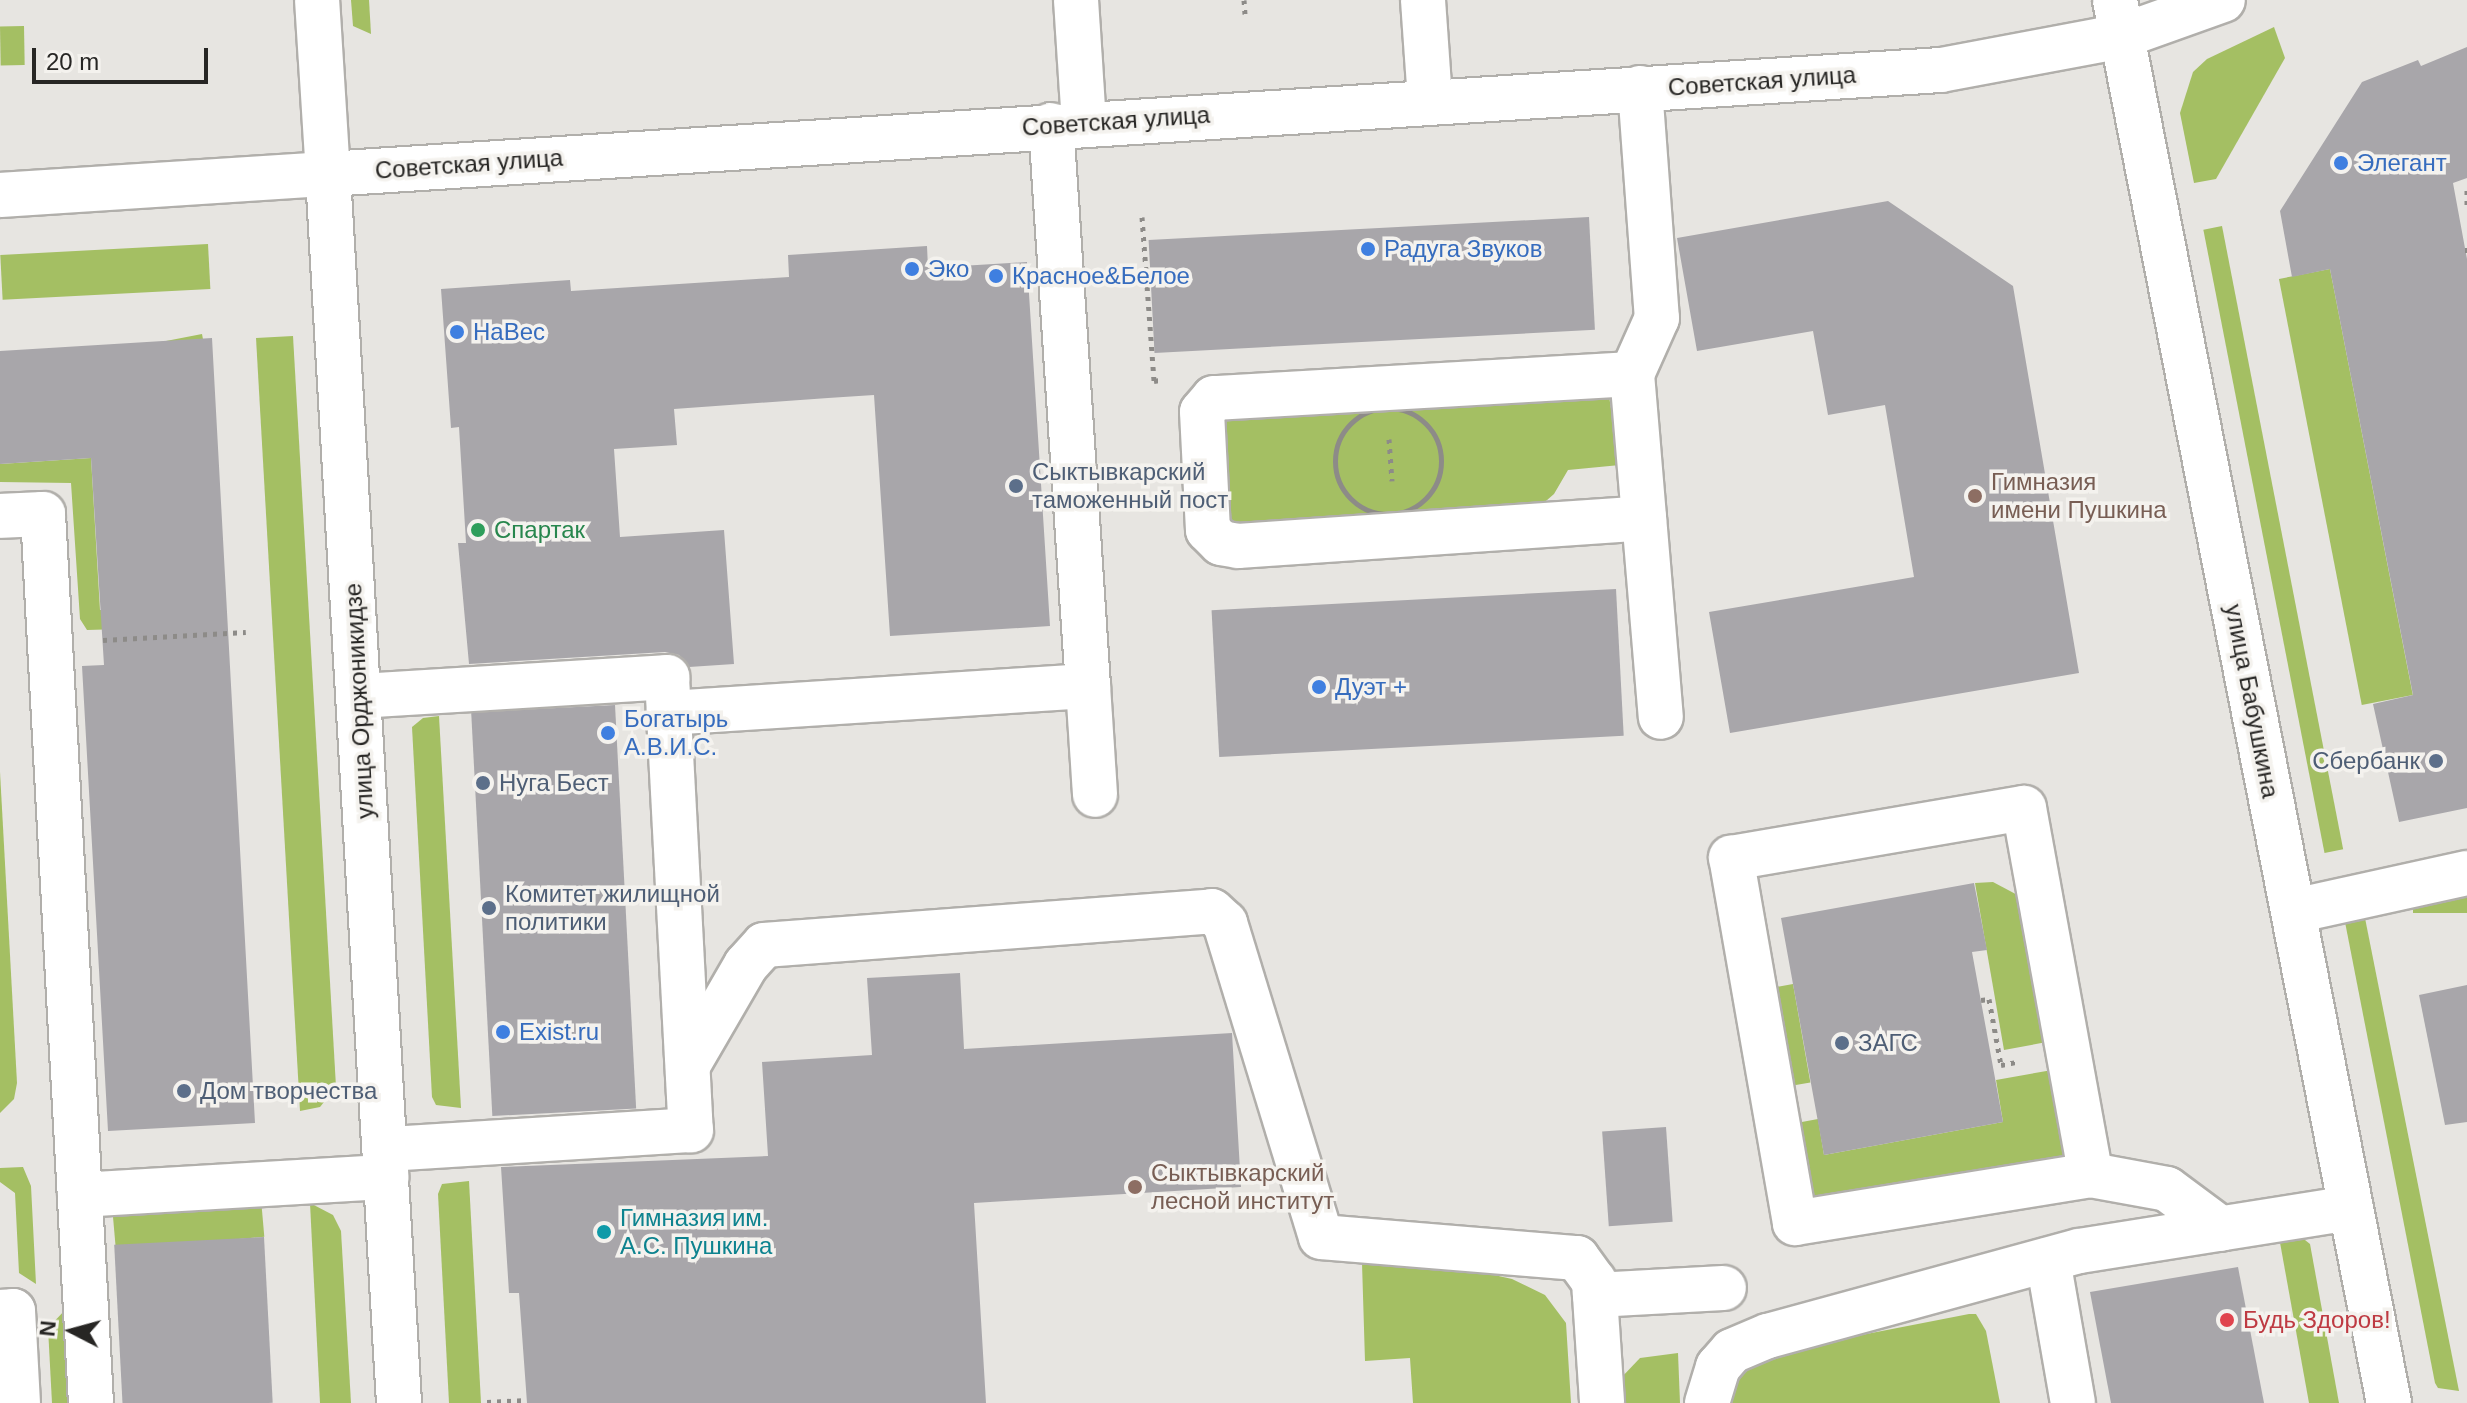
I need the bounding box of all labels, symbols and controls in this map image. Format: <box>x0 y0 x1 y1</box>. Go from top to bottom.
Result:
scale bar <box>36 32 212 82</box>
text: 20 m <box>46 48 99 75</box>
street label: Советская улица <box>1667 60 1857 102</box>
street label: Советская улица <box>1021 100 1211 142</box>
street label: Советская улица <box>374 143 564 185</box>
place label: Элегант <box>2357 149 2447 177</box>
marker: Элегант <box>2332 154 2350 172</box>
place label: Радуга Звуков <box>1384 235 1542 263</box>
marker: Радуга Звуков <box>1359 240 1377 258</box>
place label: Эко <box>928 255 969 283</box>
marker: Эко <box>903 260 921 278</box>
place label: Красное&Белое <box>1012 262 1190 290</box>
marker: Красное&Белое <box>987 267 1005 285</box>
place label: НаВес <box>473 318 545 346</box>
marker: НаВес <box>448 323 466 341</box>
place label: Сыктывкарский таможенный пост <box>1032 458 1228 514</box>
place label: Гимназия имени Пушкина <box>1991 468 2167 524</box>
marker: Сыктывкарский таможенный пост <box>1007 477 1025 495</box>
marker: Гимназия имени Пушкина <box>1966 487 1984 505</box>
place label: Спартак <box>494 516 585 544</box>
marker: Спартак <box>469 521 487 539</box>
street label: улица Орджоникидзе <box>338 582 380 820</box>
street label: улица Бабушкина <box>2219 602 2285 800</box>
place label: Дуэт + <box>1335 673 1407 701</box>
marker: Дуэт + <box>1310 678 1328 696</box>
place label: Богатырь А.В.И.С. <box>624 705 728 761</box>
marker: Богатырь А.В.И.С. <box>599 724 617 742</box>
place label: Сбербанк <box>2312 747 2420 775</box>
marker: Сбербанк <box>2427 752 2445 770</box>
place label: Нуга Бест <box>499 769 609 797</box>
marker: Нуга Бест <box>474 774 492 792</box>
place label: Комитет жилищной политики <box>505 880 720 936</box>
marker: Комитет жилищной политики <box>480 899 498 917</box>
place label: Exist.ru <box>519 1018 599 1046</box>
marker: Exist.ru <box>494 1023 512 1041</box>
place label: ЗАГС <box>1858 1029 1918 1057</box>
marker: ЗАГС <box>1833 1034 1851 1052</box>
place label: Дом творчества <box>200 1077 377 1105</box>
marker: Дом творчества <box>175 1082 193 1100</box>
place label: Сыктывкарский лесной институт <box>1151 1159 1334 1215</box>
marker: Сыктывкарский лесной институт <box>1126 1178 1144 1196</box>
place label: Гимназия им. А.С. Пушкина <box>620 1204 772 1260</box>
marker: Гимназия им. А.С. Пушкина <box>595 1223 613 1241</box>
north arrow <box>32 1291 112 1371</box>
place label: Будь Здоров! <box>2243 1306 2391 1334</box>
marker: Будь Здоров! <box>2218 1311 2236 1329</box>
text: N <box>34 1319 61 1338</box>

